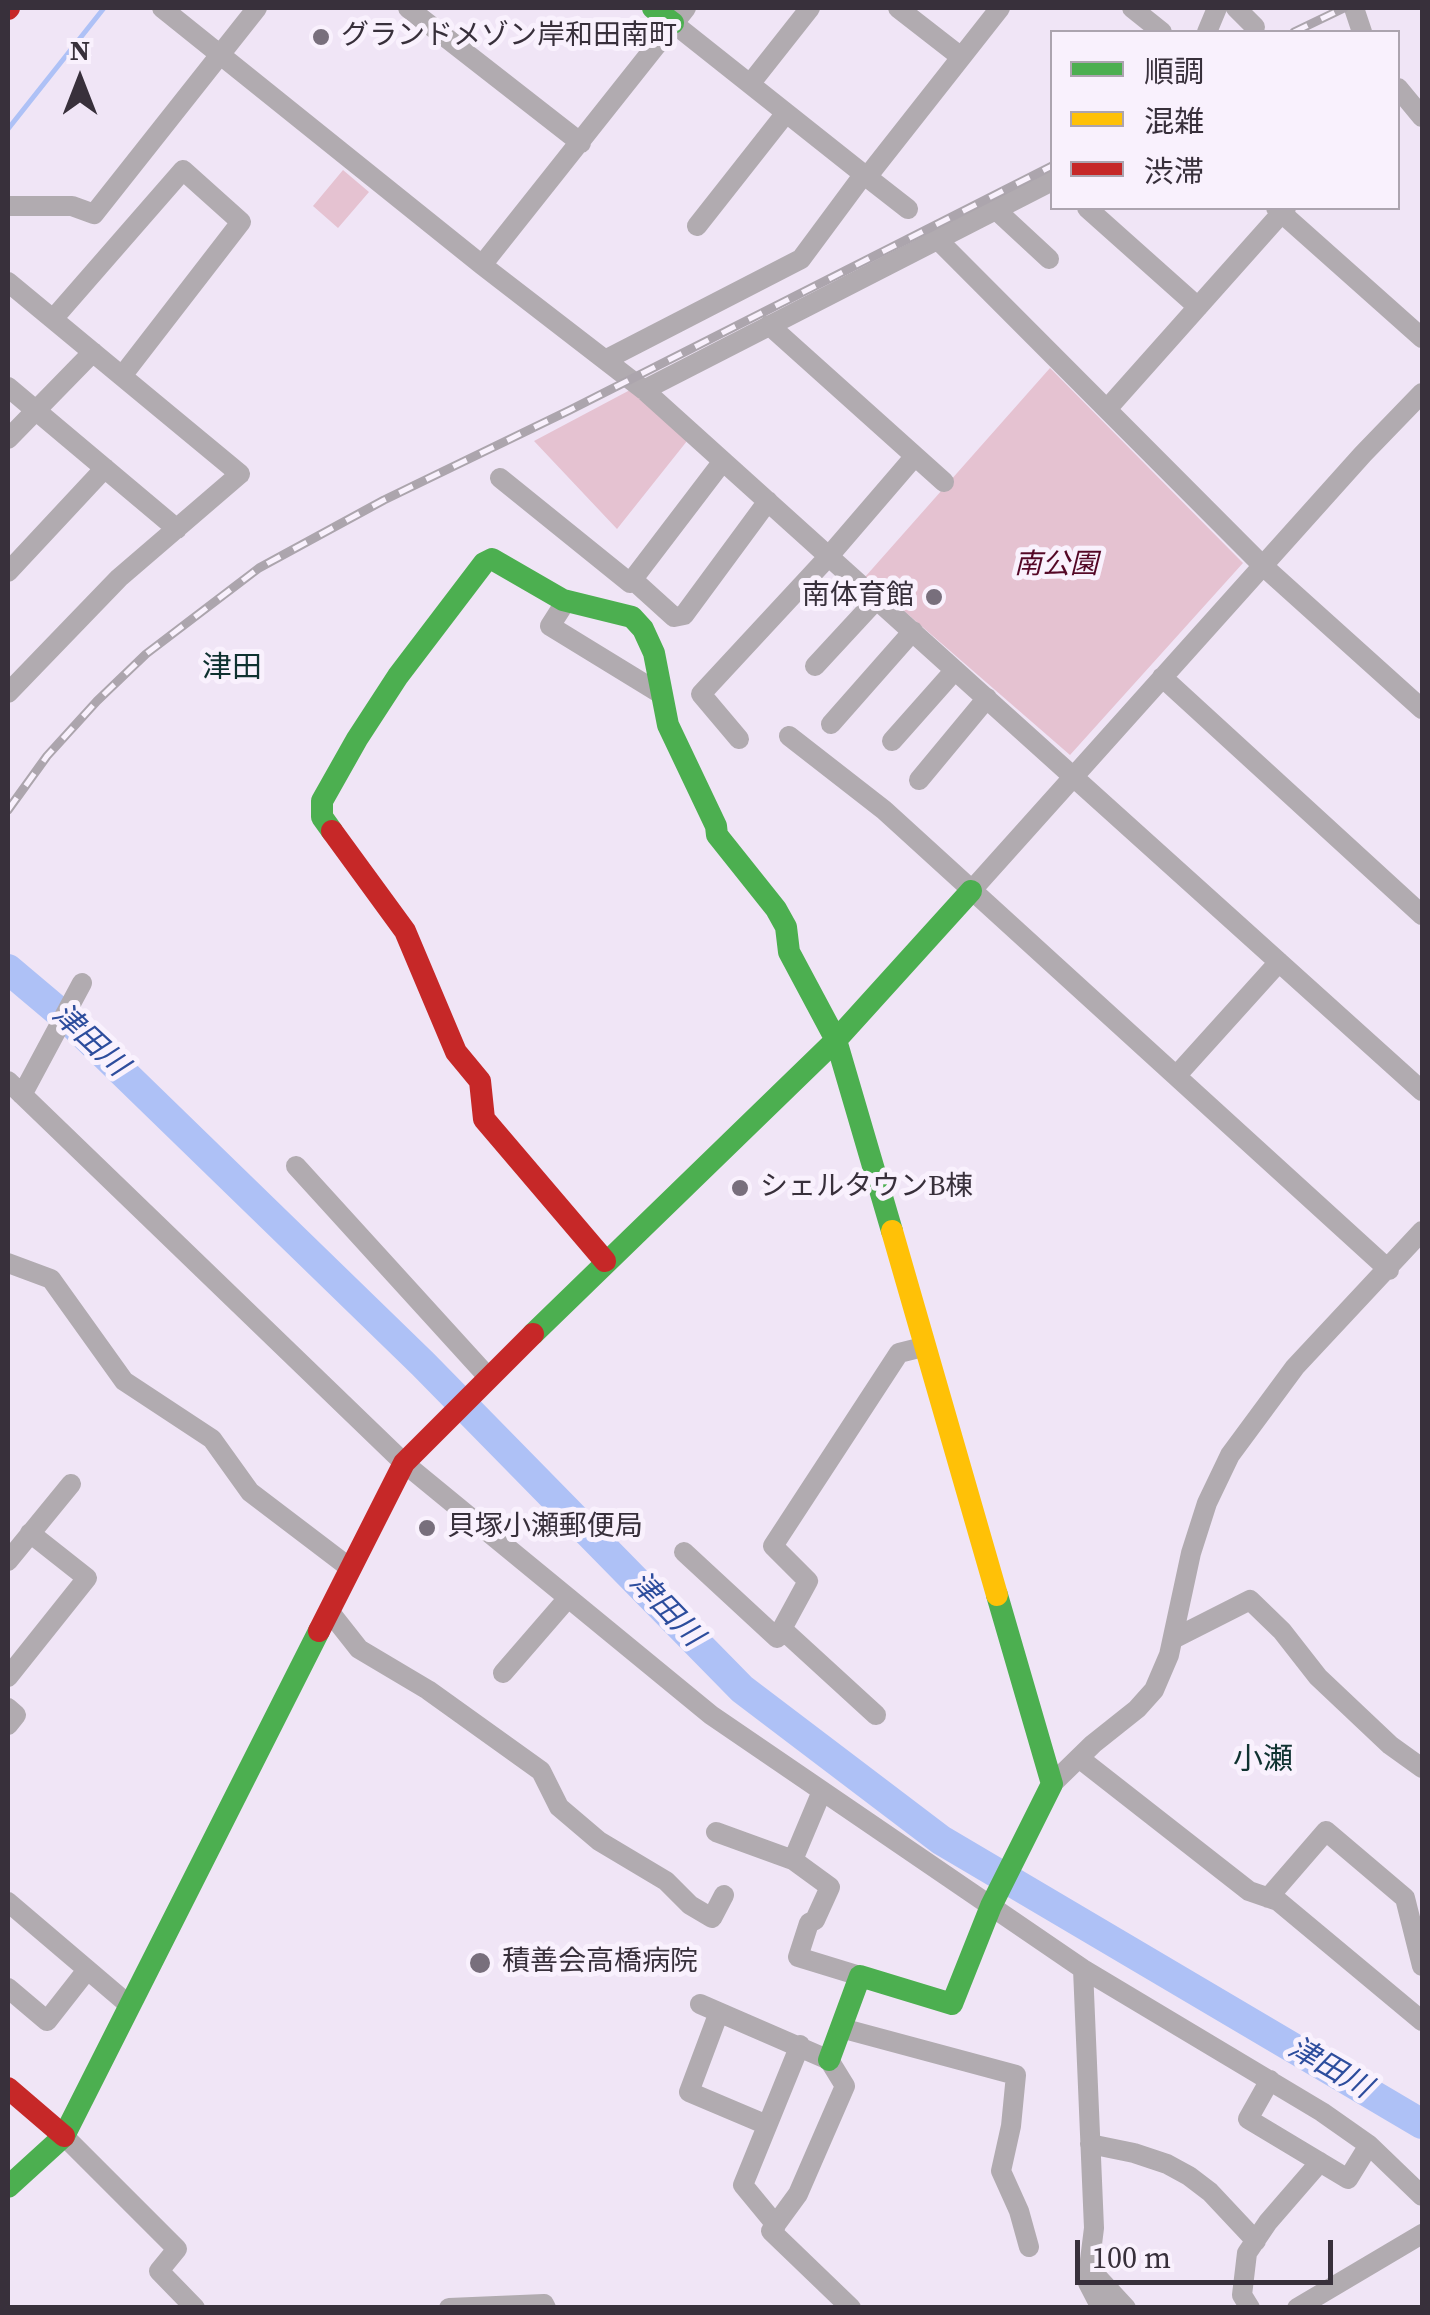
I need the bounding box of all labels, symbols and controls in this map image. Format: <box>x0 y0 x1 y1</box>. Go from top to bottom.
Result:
place label: グランドメゾン岸和田南町 <box>341 20 677 54</box>
marker: グランドメゾン岸和田南町 <box>310 26 332 48</box>
north arrow <box>30 30 130 130</box>
legend <box>1050 30 1400 210</box>
text: N <box>70 31 90 69</box>
text: 順調 <box>1144 51 1204 92</box>
text: 混雑 <box>1144 101 1204 142</box>
text: 渋滞 <box>1144 151 1204 192</box>
park label: 南公園 <box>1014 549 1098 583</box>
place label: 南体育館 <box>802 580 914 614</box>
marker: 南体育館 <box>923 586 945 608</box>
district label: 津田 <box>202 651 262 687</box>
water label: 津田川 <box>44 997 134 1085</box>
place label: シェルタウンB棟 <box>760 1171 974 1205</box>
marker: シェルタウンB棟 <box>729 1177 751 1199</box>
place label: 貝塚小瀬郵便局 <box>447 1511 643 1545</box>
marker: 貝塚小瀬郵便局 <box>416 1517 438 1539</box>
water label: 津田川 <box>621 1565 709 1655</box>
district label: 小瀬 <box>1233 1743 1293 1779</box>
place label: 積善会高橋病院 <box>502 1946 698 1980</box>
marker: 積善会高橋病院 <box>467 1950 493 1976</box>
water label: 津田川 <box>1281 2031 1377 2107</box>
scale bar <box>1080 2220 1338 2282</box>
text: 100 m <box>1092 2237 1171 2278</box>

